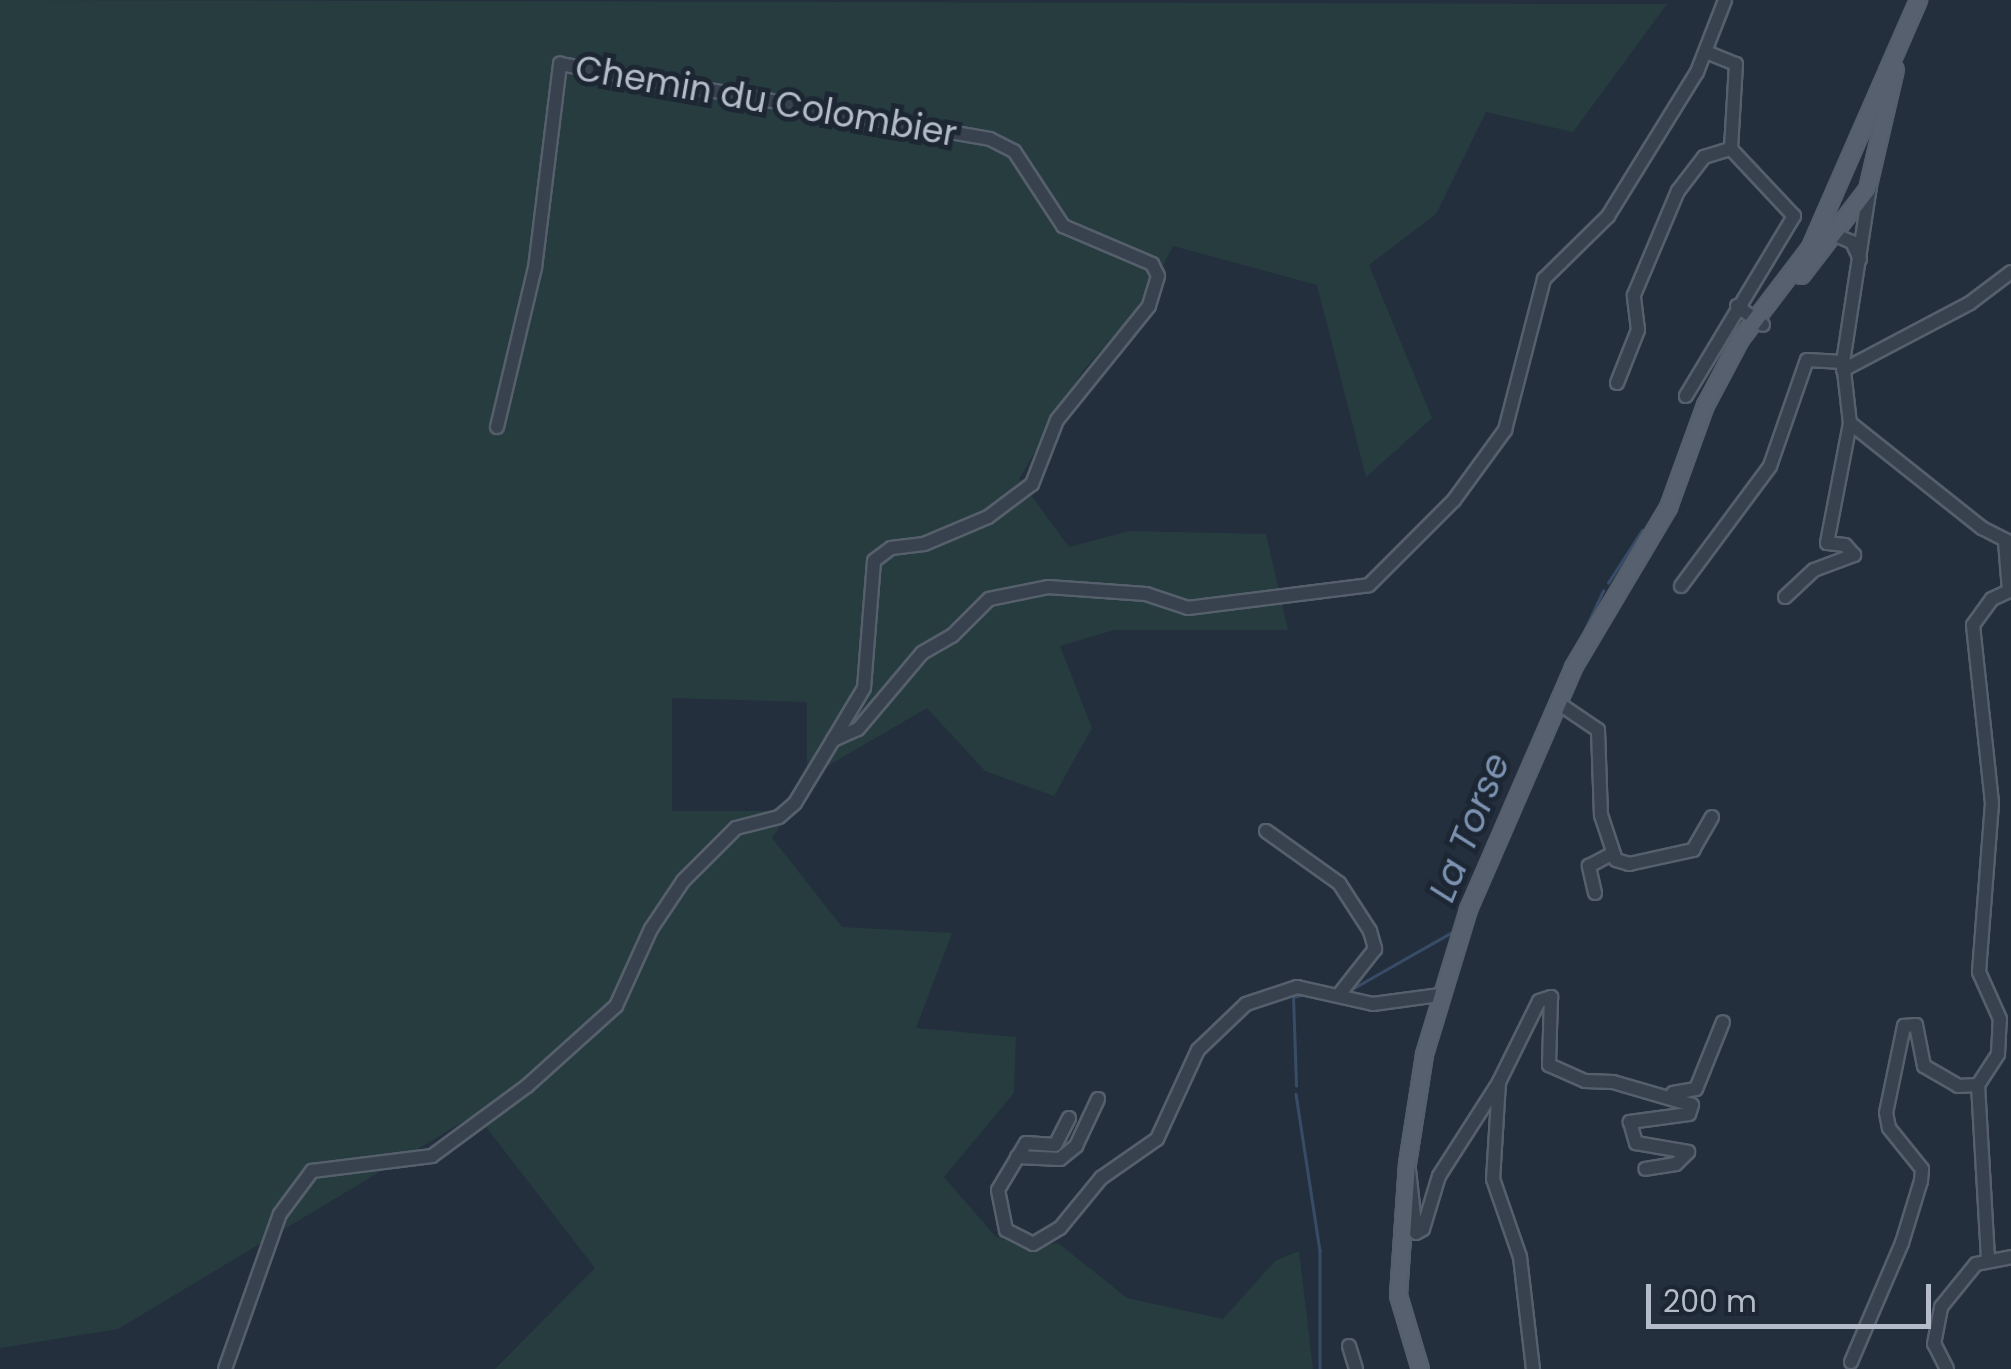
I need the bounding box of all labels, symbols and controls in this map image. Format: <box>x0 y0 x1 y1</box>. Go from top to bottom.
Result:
street label: Chemin du Colombier <box>572 47 960 155</box>
water label: La Torse <box>1419 746 1519 908</box>
scale bar <box>1651 1264 1936 1326</box>
text: 200 m <box>1663 1280 1757 1323</box>

